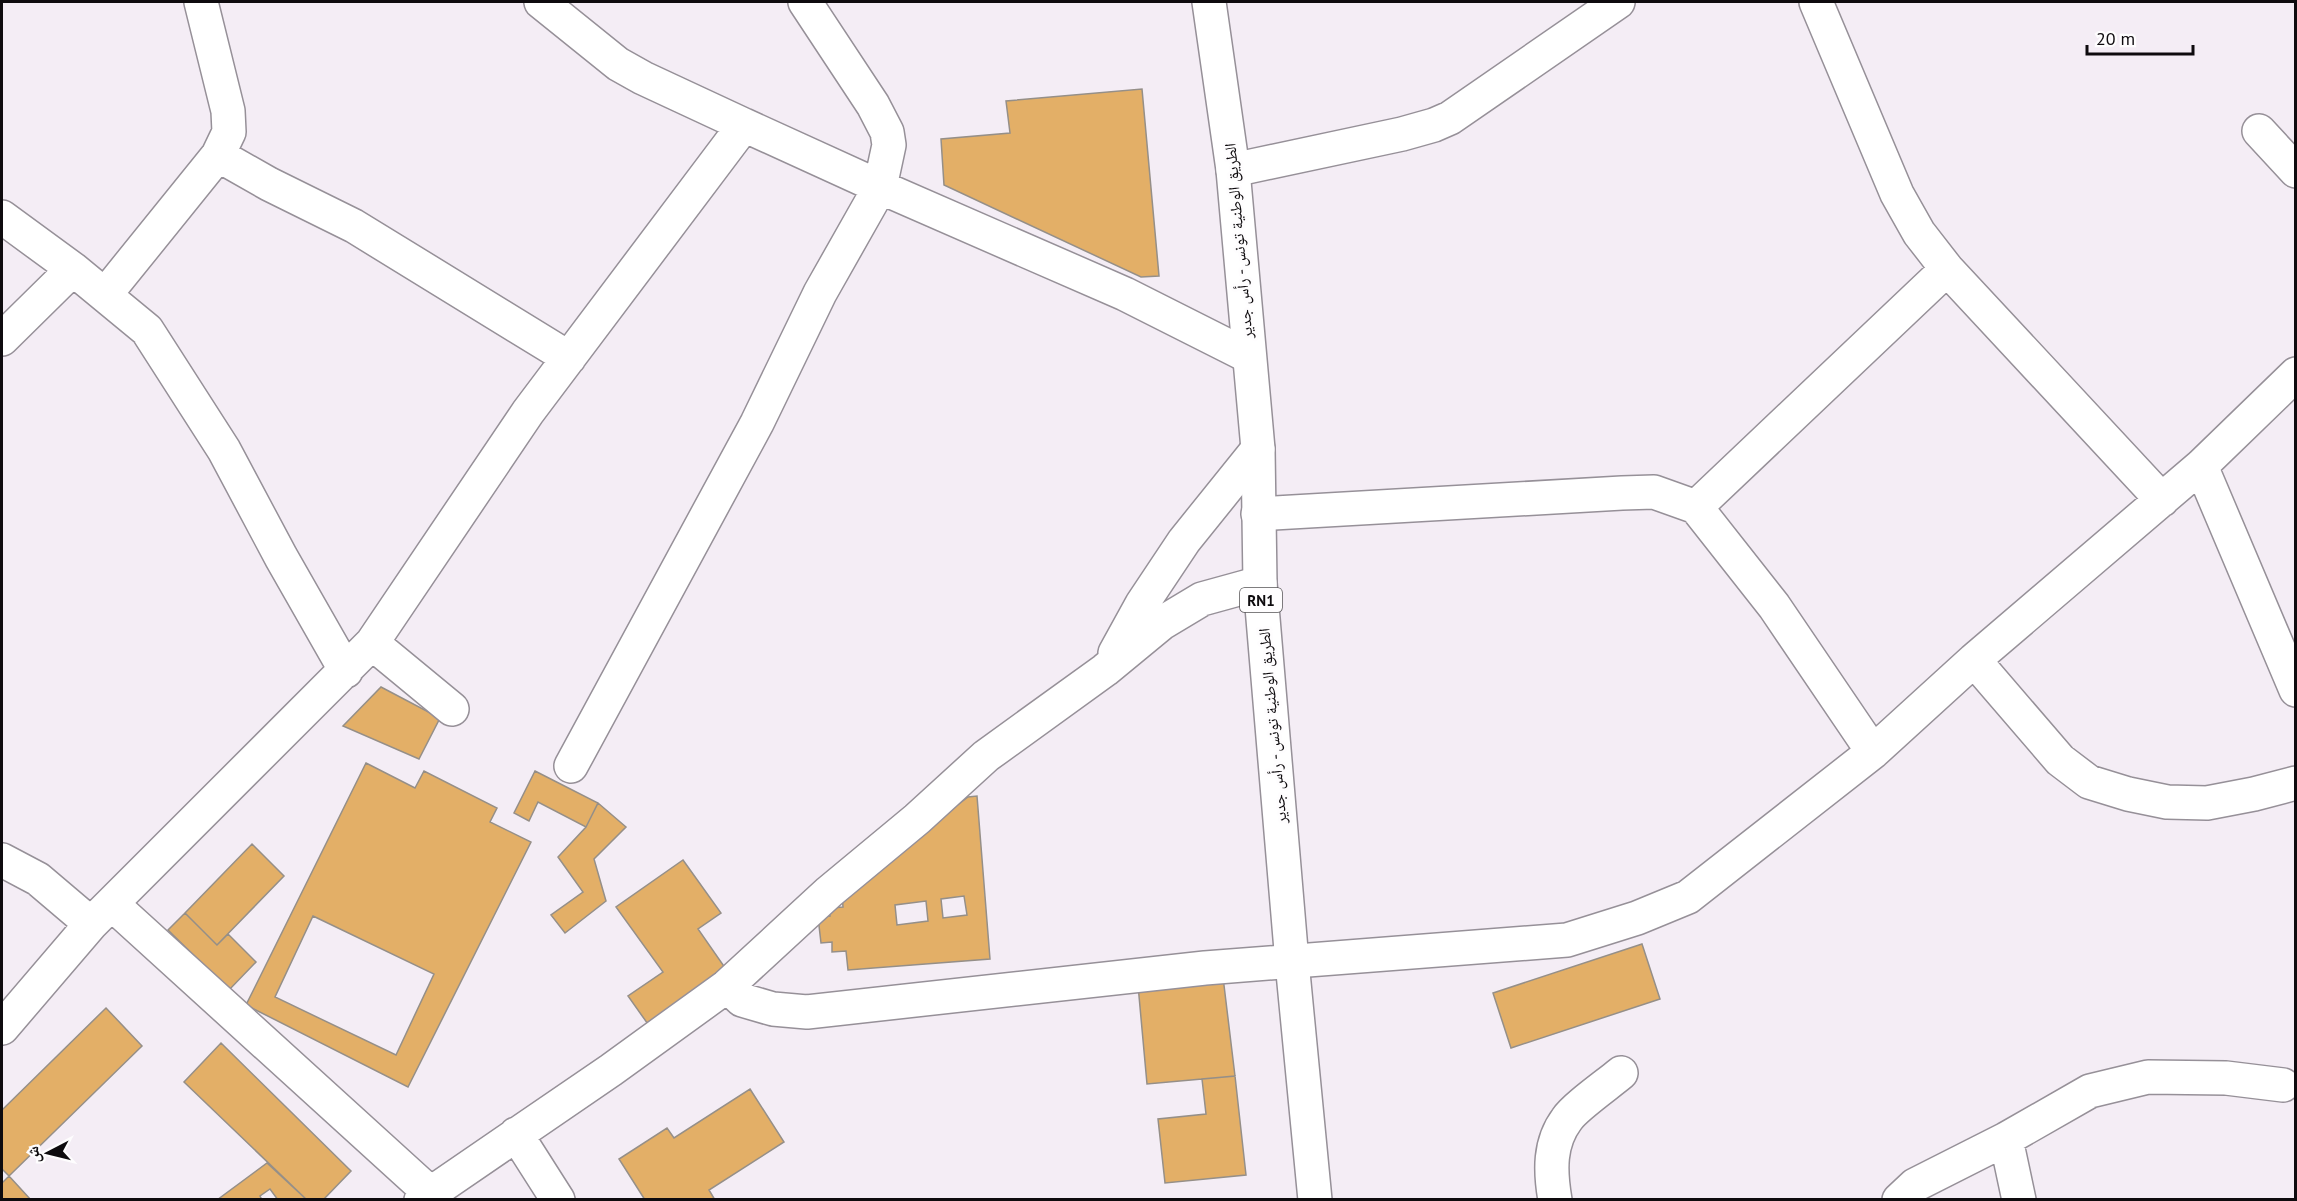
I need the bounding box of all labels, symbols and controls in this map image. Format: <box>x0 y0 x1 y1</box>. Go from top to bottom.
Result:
scale bar <box>2087 18 2194 56</box>
text: 20 m <box>2096 27 2135 50</box>
street label: الطريق الوطنية تونس - رأس جدير <box>1219 142 1258 341</box>
road number: RN1 <box>1240 588 1282 612</box>
street label: الطريق الوطنية تونس - رأس جدير <box>1253 627 1292 826</box>
north arrow <box>18 1123 78 1183</box>
text: ش <box>22 1145 44 1164</box>

